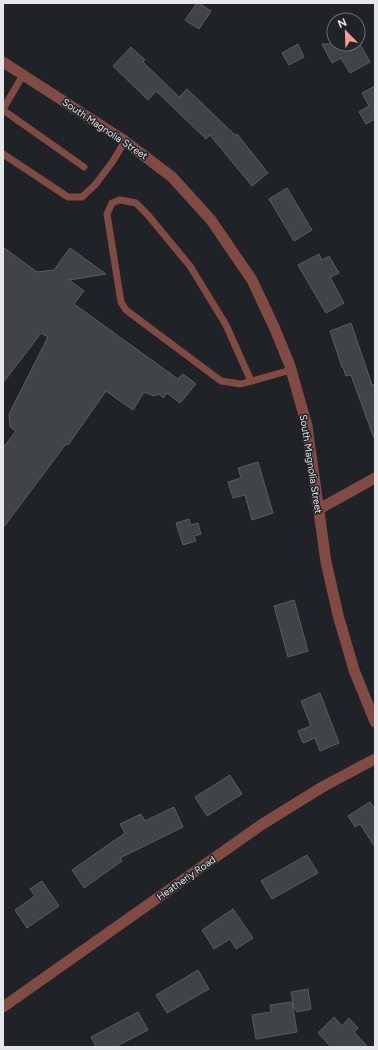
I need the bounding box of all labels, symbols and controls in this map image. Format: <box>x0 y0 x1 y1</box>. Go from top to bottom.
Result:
north arrow <box>326 12 366 52</box>
text: N <box>336 16 349 31</box>
street label: South Magnolia Street <box>60 96 150 163</box>
street label: South Magnolia Street <box>297 413 325 515</box>
street label: Heatherly Road <box>154 853 218 903</box>

